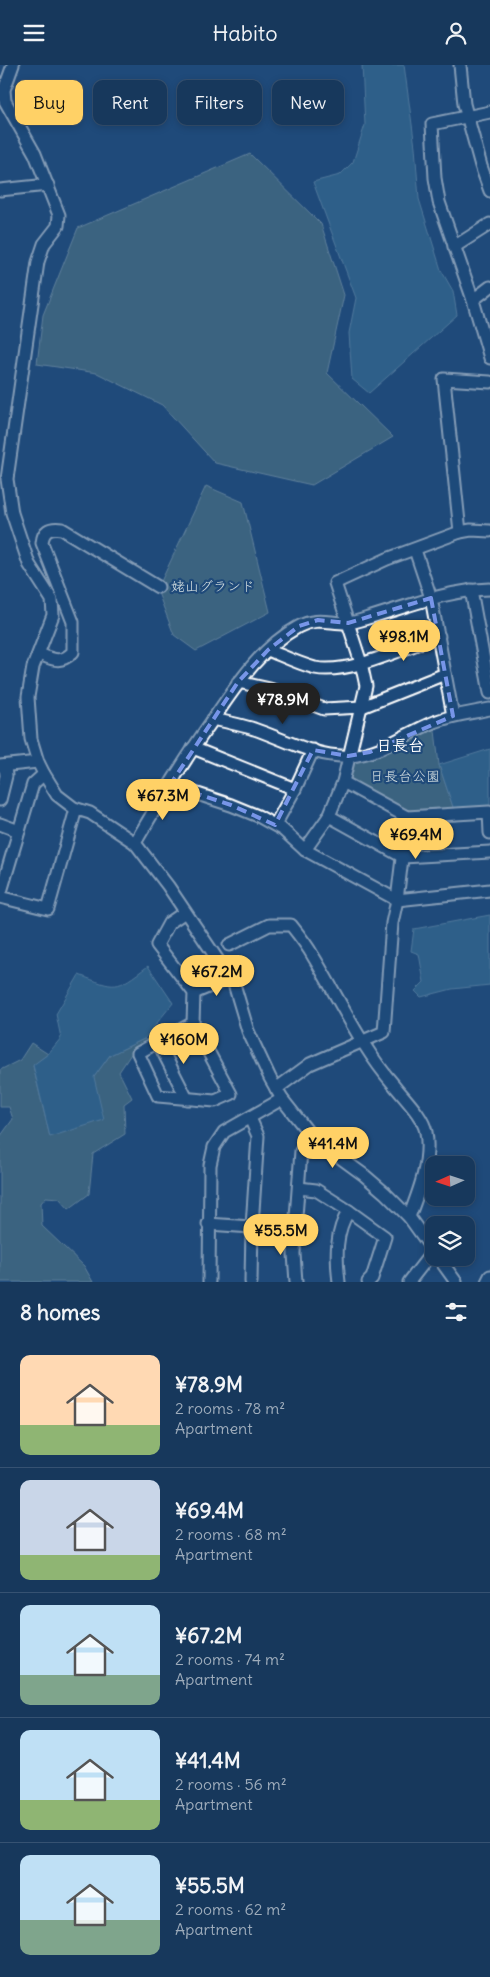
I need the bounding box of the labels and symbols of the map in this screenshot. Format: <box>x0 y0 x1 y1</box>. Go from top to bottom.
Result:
park label: 姥山グランド <box>171 577 255 595</box>
pin: ¥98.1M <box>363 619 445 662</box>
pin: ¥78.9M <box>242 683 324 725</box>
district label: 日長台 <box>376 735 424 755</box>
park label: 日長台公園 <box>370 767 440 785</box>
pin: ¥67.3M <box>122 779 204 821</box>
pin: ¥69.4M <box>375 817 457 860</box>
pin: ¥67.2M <box>176 955 258 997</box>
pin: ¥160M <box>149 1023 219 1065</box>
pin: ¥41.4M <box>292 1127 374 1169</box>
north arrow <box>425 1156 475 1206</box>
pin: ¥55.5M <box>240 1213 322 1256</box>

